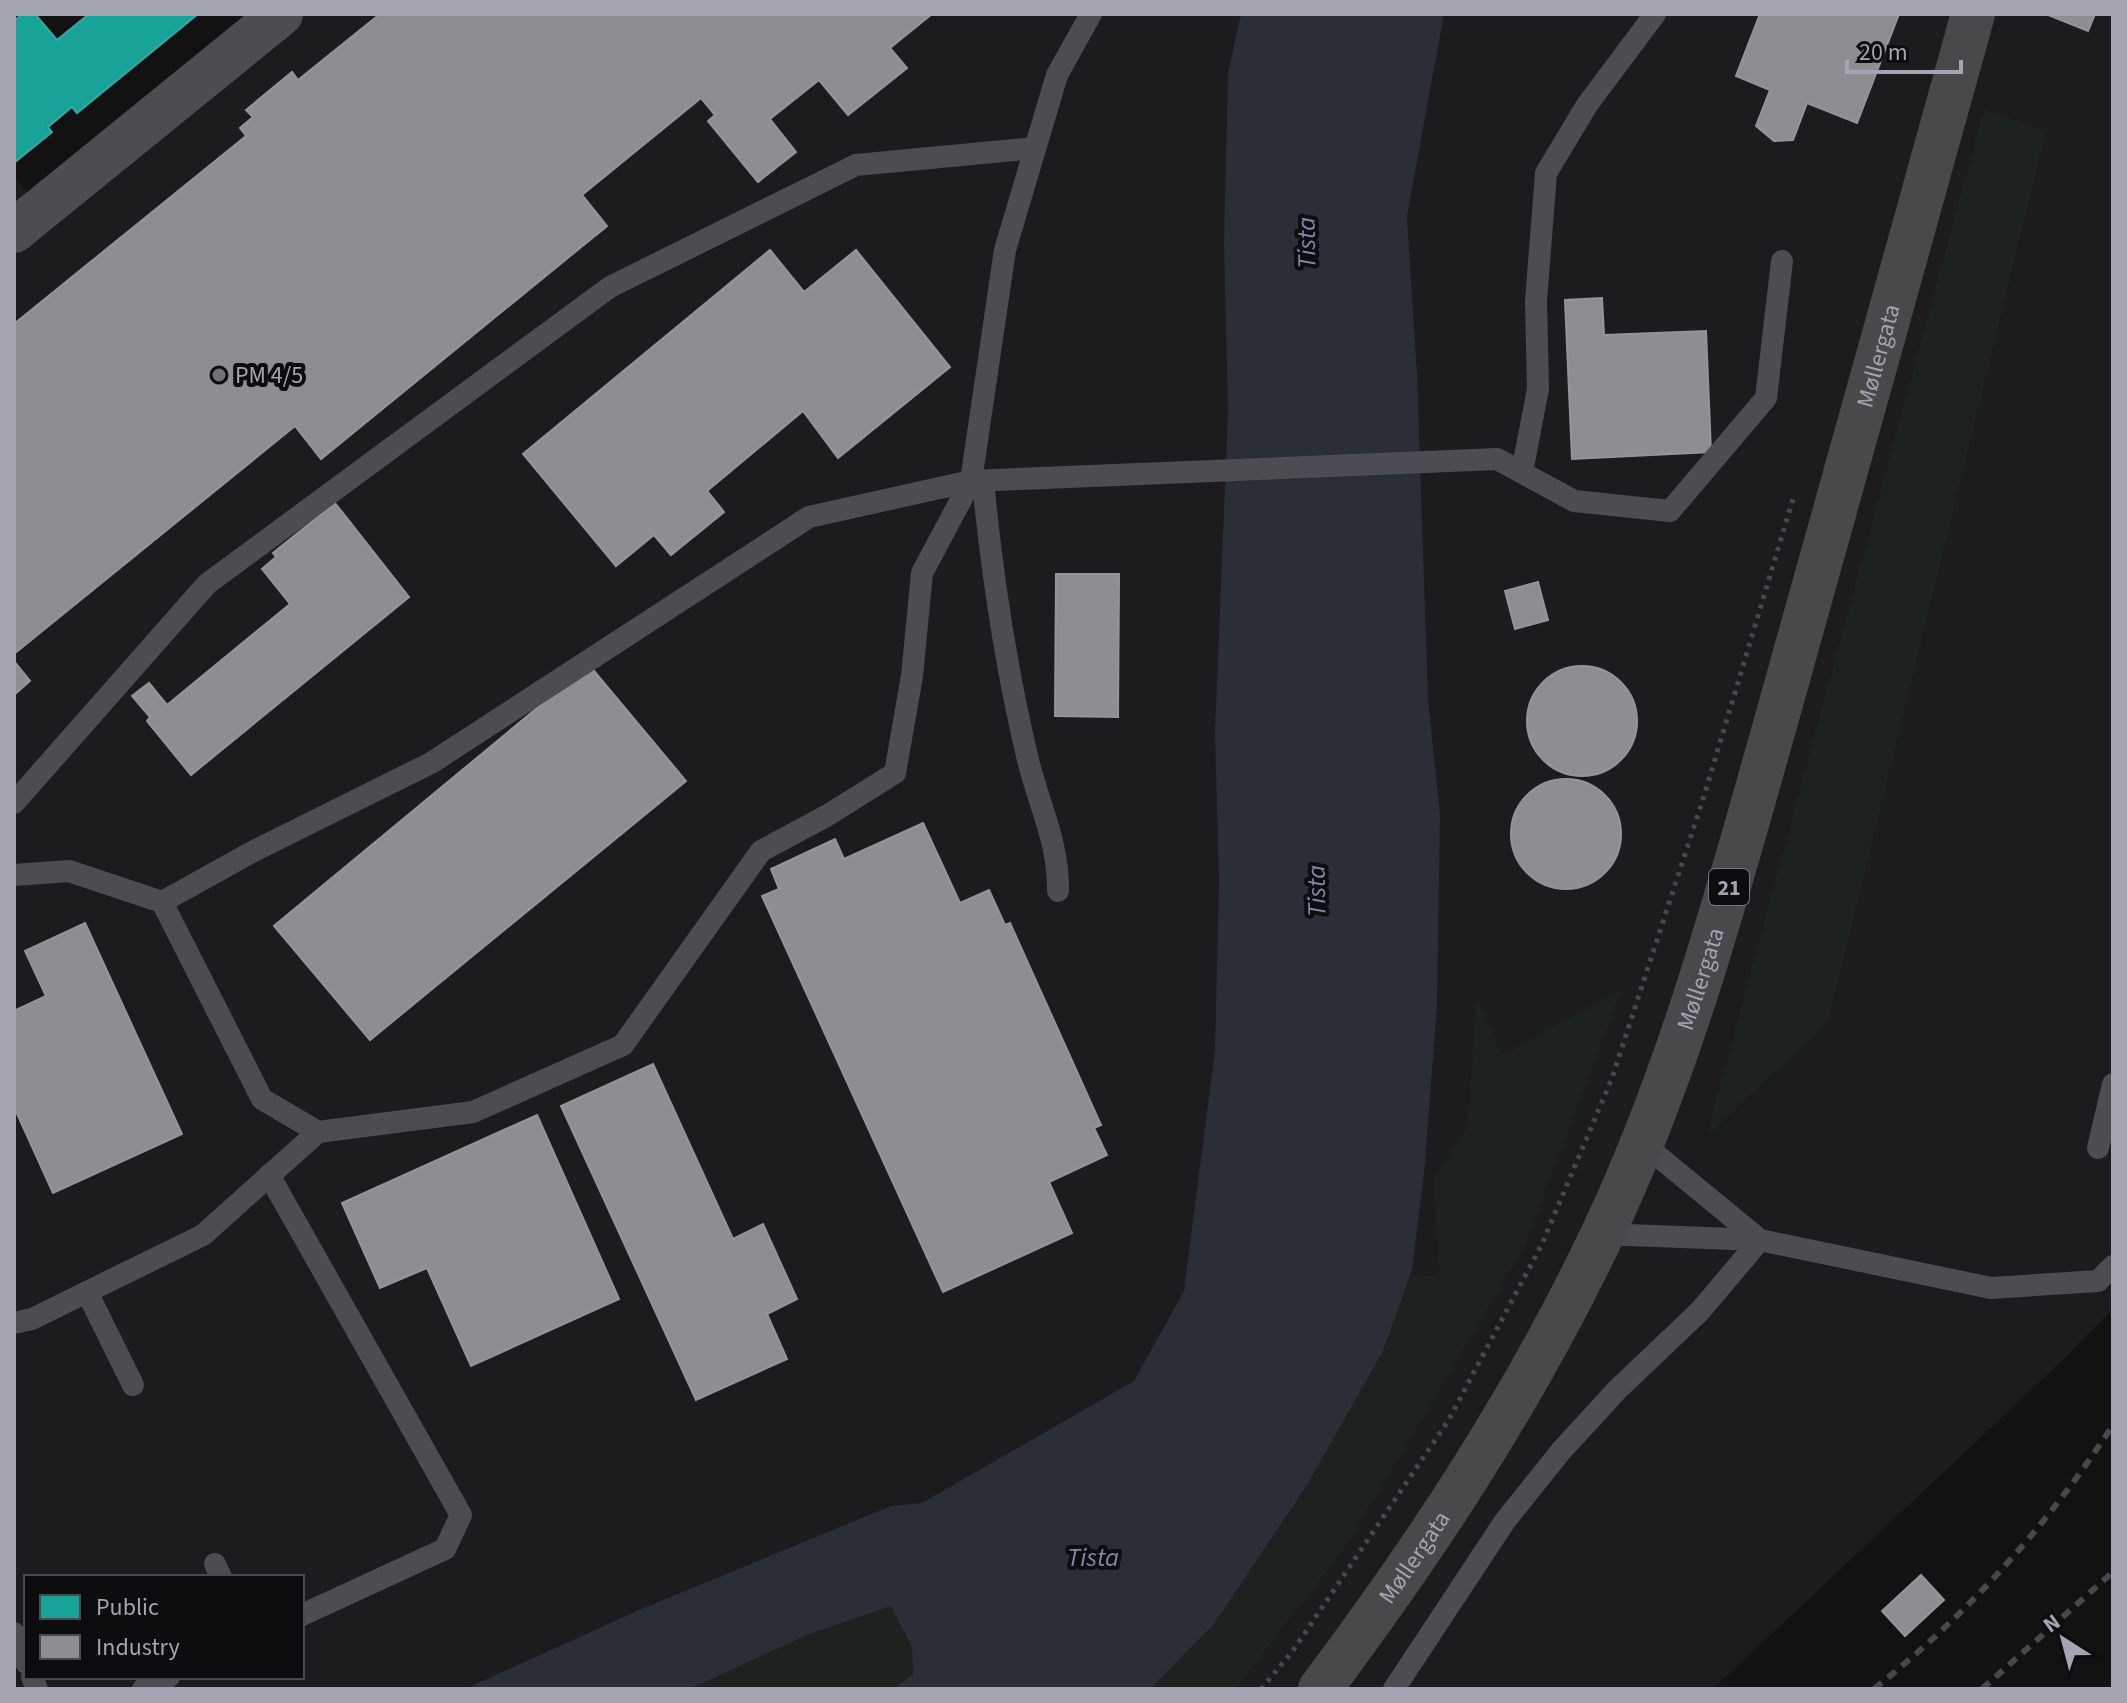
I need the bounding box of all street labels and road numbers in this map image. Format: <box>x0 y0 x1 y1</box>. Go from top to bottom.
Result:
street label: Møllergata <box>1848 300 1910 412</box>
road number: 21 <box>1709 869 1749 905</box>
street label: Møllergata <box>1668 923 1734 1035</box>
street label: Møllergata <box>1370 1504 1459 1611</box>

